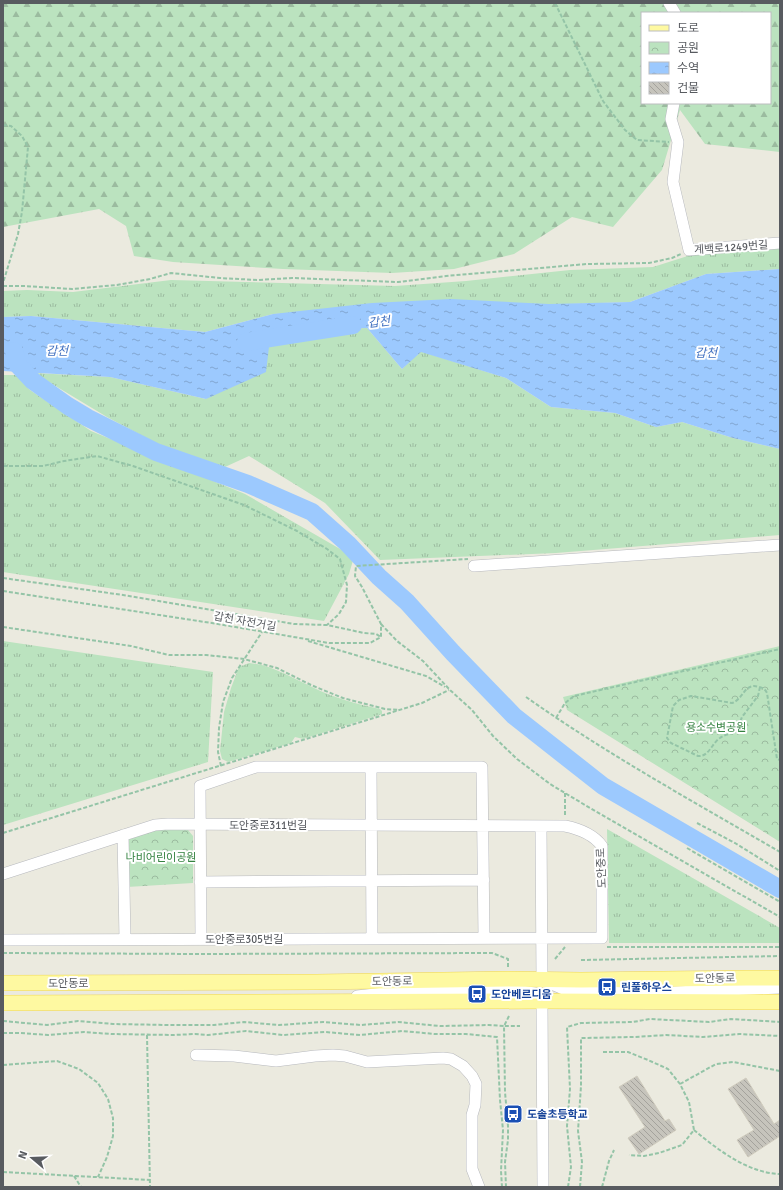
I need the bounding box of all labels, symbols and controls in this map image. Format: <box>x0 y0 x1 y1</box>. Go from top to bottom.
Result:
legend <box>641 12 771 104</box>
text: 도로 <box>677 21 699 36</box>
text: 공원 <box>677 41 699 56</box>
text: 수역 <box>677 61 699 76</box>
text: 건물 <box>677 81 699 96</box>
street label: 계백로1249번길 <box>693 238 769 257</box>
water label: 갑천 <box>367 313 393 331</box>
water label: 갑천 <box>46 344 70 359</box>
water label: 갑천 <box>695 346 719 361</box>
street label: 갑천 자전거길 <box>213 610 277 633</box>
park label: 용소수변공원 <box>686 721 746 734</box>
street label: 도안중로311번길 <box>229 819 307 832</box>
street label: 도안중로 <box>594 847 609 889</box>
park label: 나비어린이공원 <box>126 851 196 864</box>
street label: 도안중로305번길 <box>205 933 283 946</box>
street label: 도안동로 <box>695 972 735 985</box>
street label: 도안동로 <box>372 975 412 988</box>
bus stop icon: 린풀하우스 <box>596 976 618 998</box>
street label: 도안동로 <box>48 977 88 990</box>
place label: 린풀하우스 <box>621 981 672 994</box>
bus stop icon: 도안베르디움 <box>466 983 488 1005</box>
place label: 도안베르디움 <box>491 988 552 1001</box>
bus stop icon: 도솔초등학교 <box>502 1103 524 1125</box>
place label: 도솔초등학교 <box>527 1108 588 1121</box>
north arrow <box>12 1138 52 1178</box>
text: N <box>16 1149 30 1161</box>

